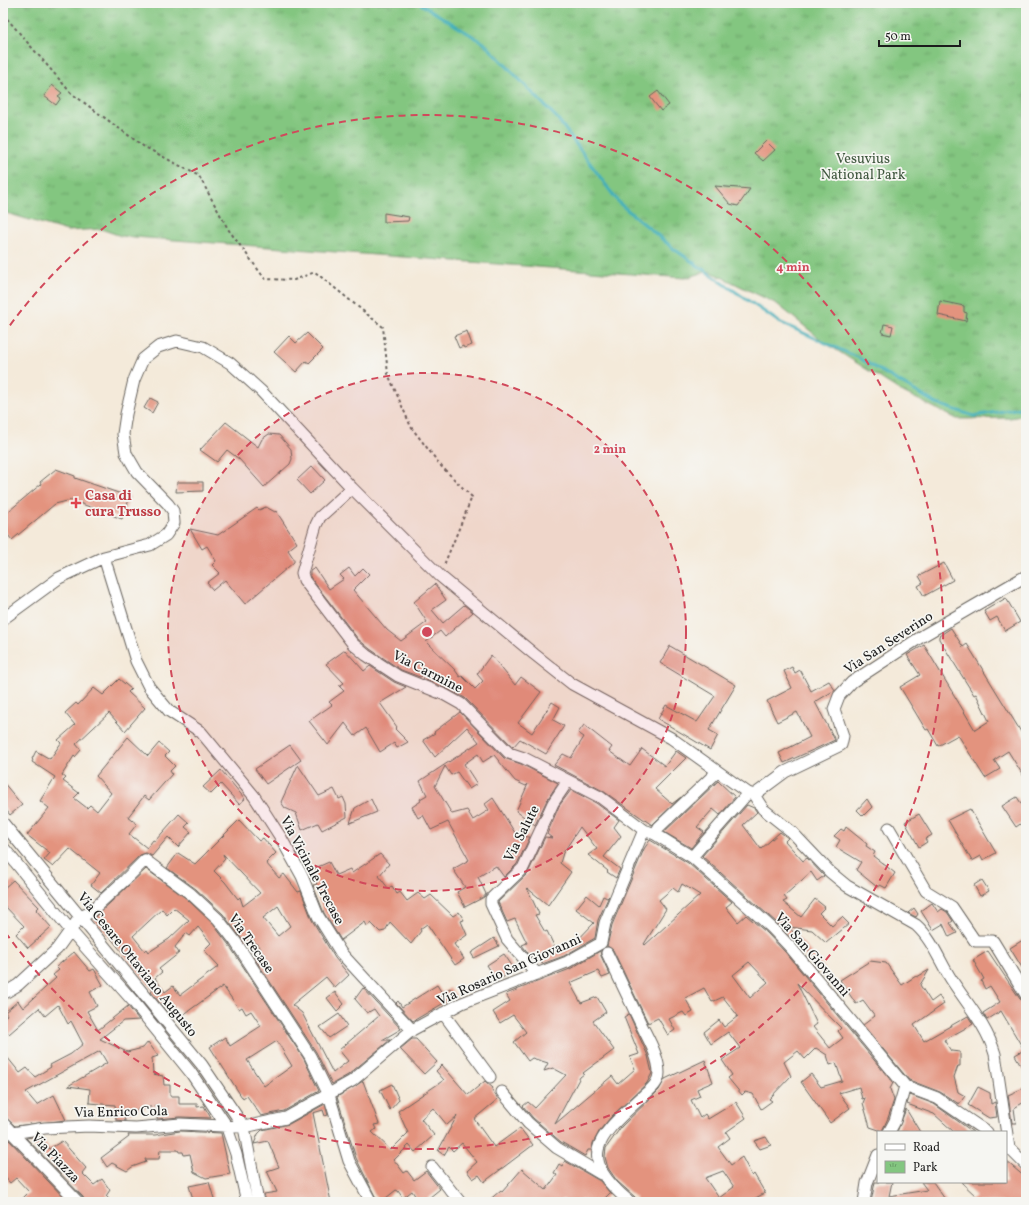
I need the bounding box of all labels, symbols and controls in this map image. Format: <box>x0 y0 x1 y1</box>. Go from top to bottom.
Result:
scale bar <box>879 22 960 48</box>
text: 50 m <box>885 29 911 45</box>
park label: Vesuvius National Park <box>821 150 906 185</box>
text: 4 min <box>776 260 810 276</box>
text: 2 min <box>594 442 626 458</box>
place label: Casa di cura Trusso <box>85 487 161 522</box>
marker: Casa di cura Trusso <box>70 497 82 509</box>
street label: Via San Severino <box>841 607 937 679</box>
centre of rings <box>420 625 434 639</box>
street label: Via Carmine <box>389 647 466 698</box>
street label: Via Salute <box>500 802 545 865</box>
street label: Via Vicinale Trecase <box>275 813 349 929</box>
street label: Via Cesare Ottaviano Augusto <box>72 889 201 1041</box>
street label: Via San Giovanni <box>770 909 854 1001</box>
street label: Via Trecase <box>223 910 278 978</box>
street label: Via Rosario San Giovanni <box>435 930 585 1011</box>
street label: Via Enrico Cola <box>74 1102 168 1123</box>
street label: Via Piazza <box>26 1129 84 1187</box>
legend <box>877 1131 1007 1183</box>
text: Road <box>913 1140 940 1156</box>
text: Park <box>913 1160 938 1176</box>

